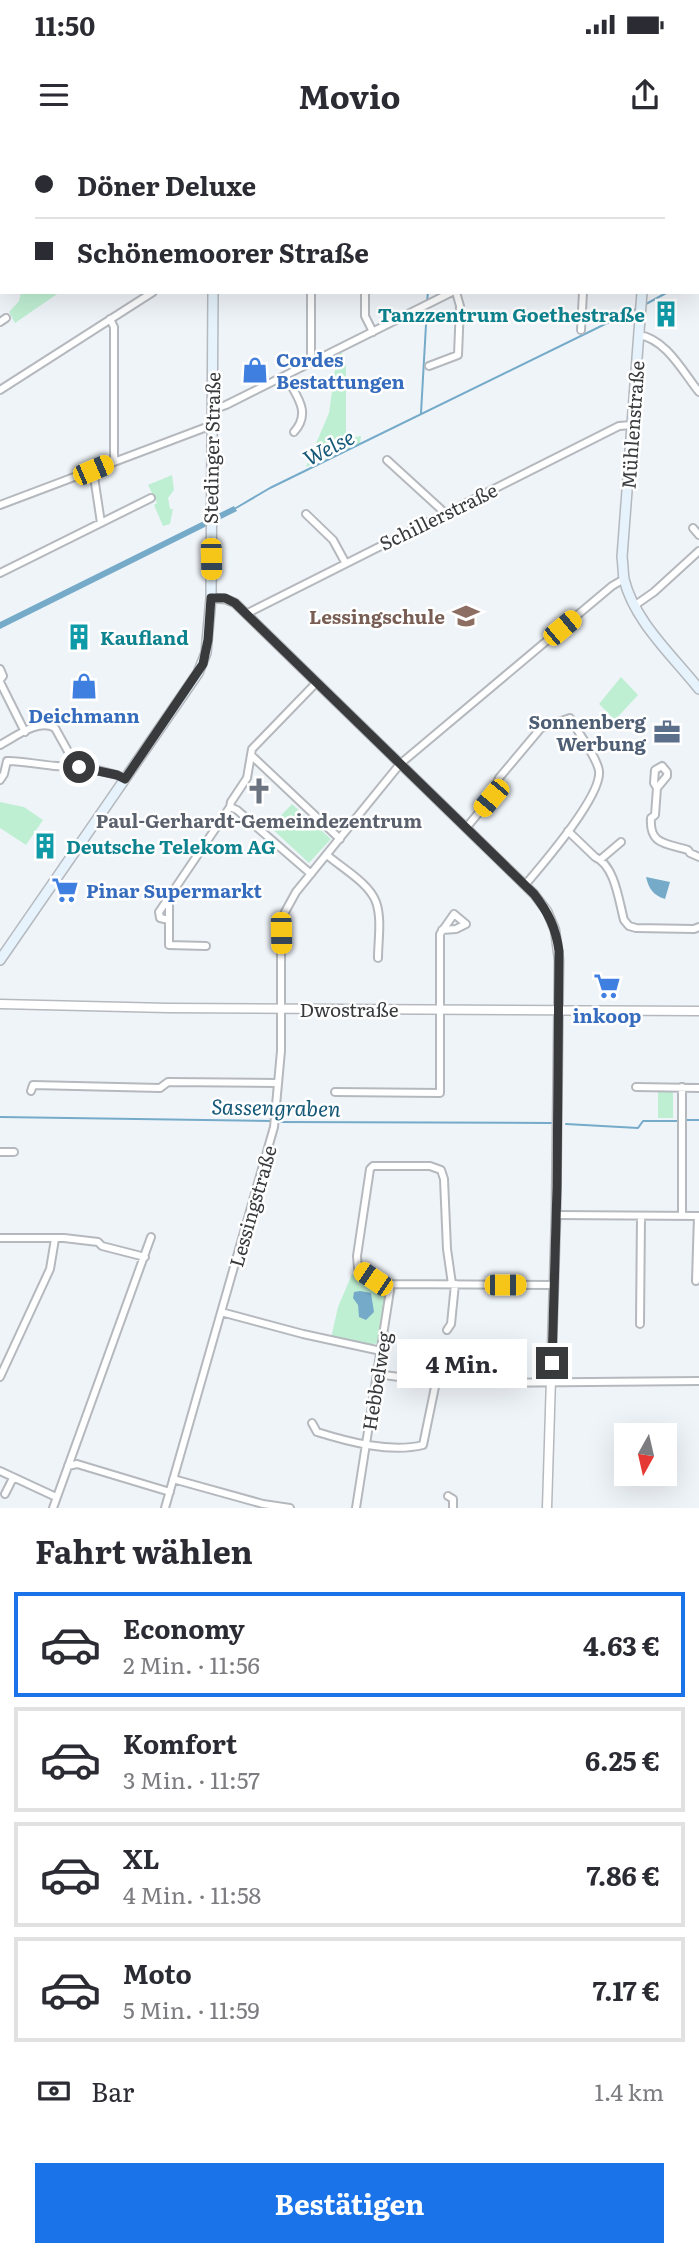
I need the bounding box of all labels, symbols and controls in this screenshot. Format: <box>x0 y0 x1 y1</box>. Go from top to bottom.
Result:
text: 11:50 <box>35 5 95 44</box>
text: Movio <box>298 71 401 119</box>
icon: menu <box>35 76 73 114</box>
icon: share <box>626 76 664 114</box>
text: Döner Deluxe <box>77 165 256 204</box>
text: Schönemoorer Straße <box>77 232 369 271</box>
building icon: Tanzzentrum Goethestraße <box>651 299 681 329</box>
place label: Tanzzentrum Goethestraße <box>378 300 645 328</box>
place label: Cordes Bestattungen <box>276 345 405 395</box>
shop icon: Cordes Bestattungen <box>240 355 270 385</box>
street label: Mühlenstraße <box>614 360 650 490</box>
street label: Stedinger Straße <box>196 372 226 524</box>
water label: Welse <box>297 420 359 472</box>
car <box>70 452 117 488</box>
street label: Schillerstraße <box>374 475 502 557</box>
car <box>201 538 222 580</box>
school or university icon: Lessingschule <box>451 601 481 631</box>
place label: Lessingschule <box>309 602 445 630</box>
car <box>540 606 585 650</box>
building icon: Kaufland <box>64 622 94 652</box>
place label: Kaufland <box>100 623 189 651</box>
shop icon: Deichmann <box>69 671 99 701</box>
place label: Deichmann <box>28 701 140 729</box>
place label: Sonnenberg Werbung <box>528 707 646 757</box>
office icon: Sonnenberg Werbung <box>652 717 682 747</box>
route start <box>63 751 95 783</box>
car <box>470 775 513 821</box>
church icon: Paul-Gerhardt-Gemeindezentrum <box>244 776 274 806</box>
place label: Paul-Gerhardt-Gemeindezentrum <box>96 806 422 834</box>
building icon: Deutsche Telekom AG <box>30 831 60 861</box>
place label: Deutsche Telekom AG <box>66 832 276 860</box>
supermarket icon: Pinar Supermarkt <box>50 875 80 905</box>
place label: Pinar Supermarkt <box>86 876 263 904</box>
car <box>271 912 292 954</box>
supermarket icon: inkoop <box>592 971 622 1001</box>
street label: Dwostraße <box>299 995 399 1023</box>
place label: inkoop <box>573 1001 641 1029</box>
water label: Sassengraben <box>211 1089 341 1123</box>
street label: Lessingstraße <box>221 1142 283 1270</box>
car <box>350 1259 397 1299</box>
car <box>485 1275 527 1296</box>
street label: Hebbelweg <box>354 1329 398 1432</box>
callout: 4 Min. <box>398 1338 528 1388</box>
text: 4 Min. <box>425 1346 499 1380</box>
route end <box>536 1347 568 1379</box>
north arrow <box>614 1423 677 1486</box>
map controls <box>614 1423 677 1486</box>
text: Fahrt wählen <box>35 1526 253 1574</box>
text: Economy <box>123 1608 245 1647</box>
icon: car <box>39 1613 102 1676</box>
text: 4.63 € <box>583 1625 660 1664</box>
text: 2 Min. · 11:56 <box>123 1647 260 1681</box>
text: Komfort <box>123 1723 237 1762</box>
icon: car <box>39 1728 102 1791</box>
text: 6.25 € <box>585 1740 660 1779</box>
text: 3 Min. · 11:57 <box>123 1762 260 1796</box>
text: XL <box>123 1838 160 1877</box>
icon: car <box>39 1843 102 1906</box>
text: 7.86 € <box>586 1855 660 1894</box>
text: 4 Min. · 11:58 <box>123 1877 261 1911</box>
text: Moto <box>123 1953 192 1992</box>
icon: car <box>39 1958 102 2021</box>
text: 7.17 € <box>593 1970 660 2009</box>
text: 5 Min. · 11:59 <box>123 1992 260 2026</box>
text: Bar <box>91 2071 134 2110</box>
icon: cash <box>35 2072 73 2110</box>
text: 1.4 km <box>594 2074 664 2108</box>
button: Bestätigen <box>35 2163 664 2243</box>

